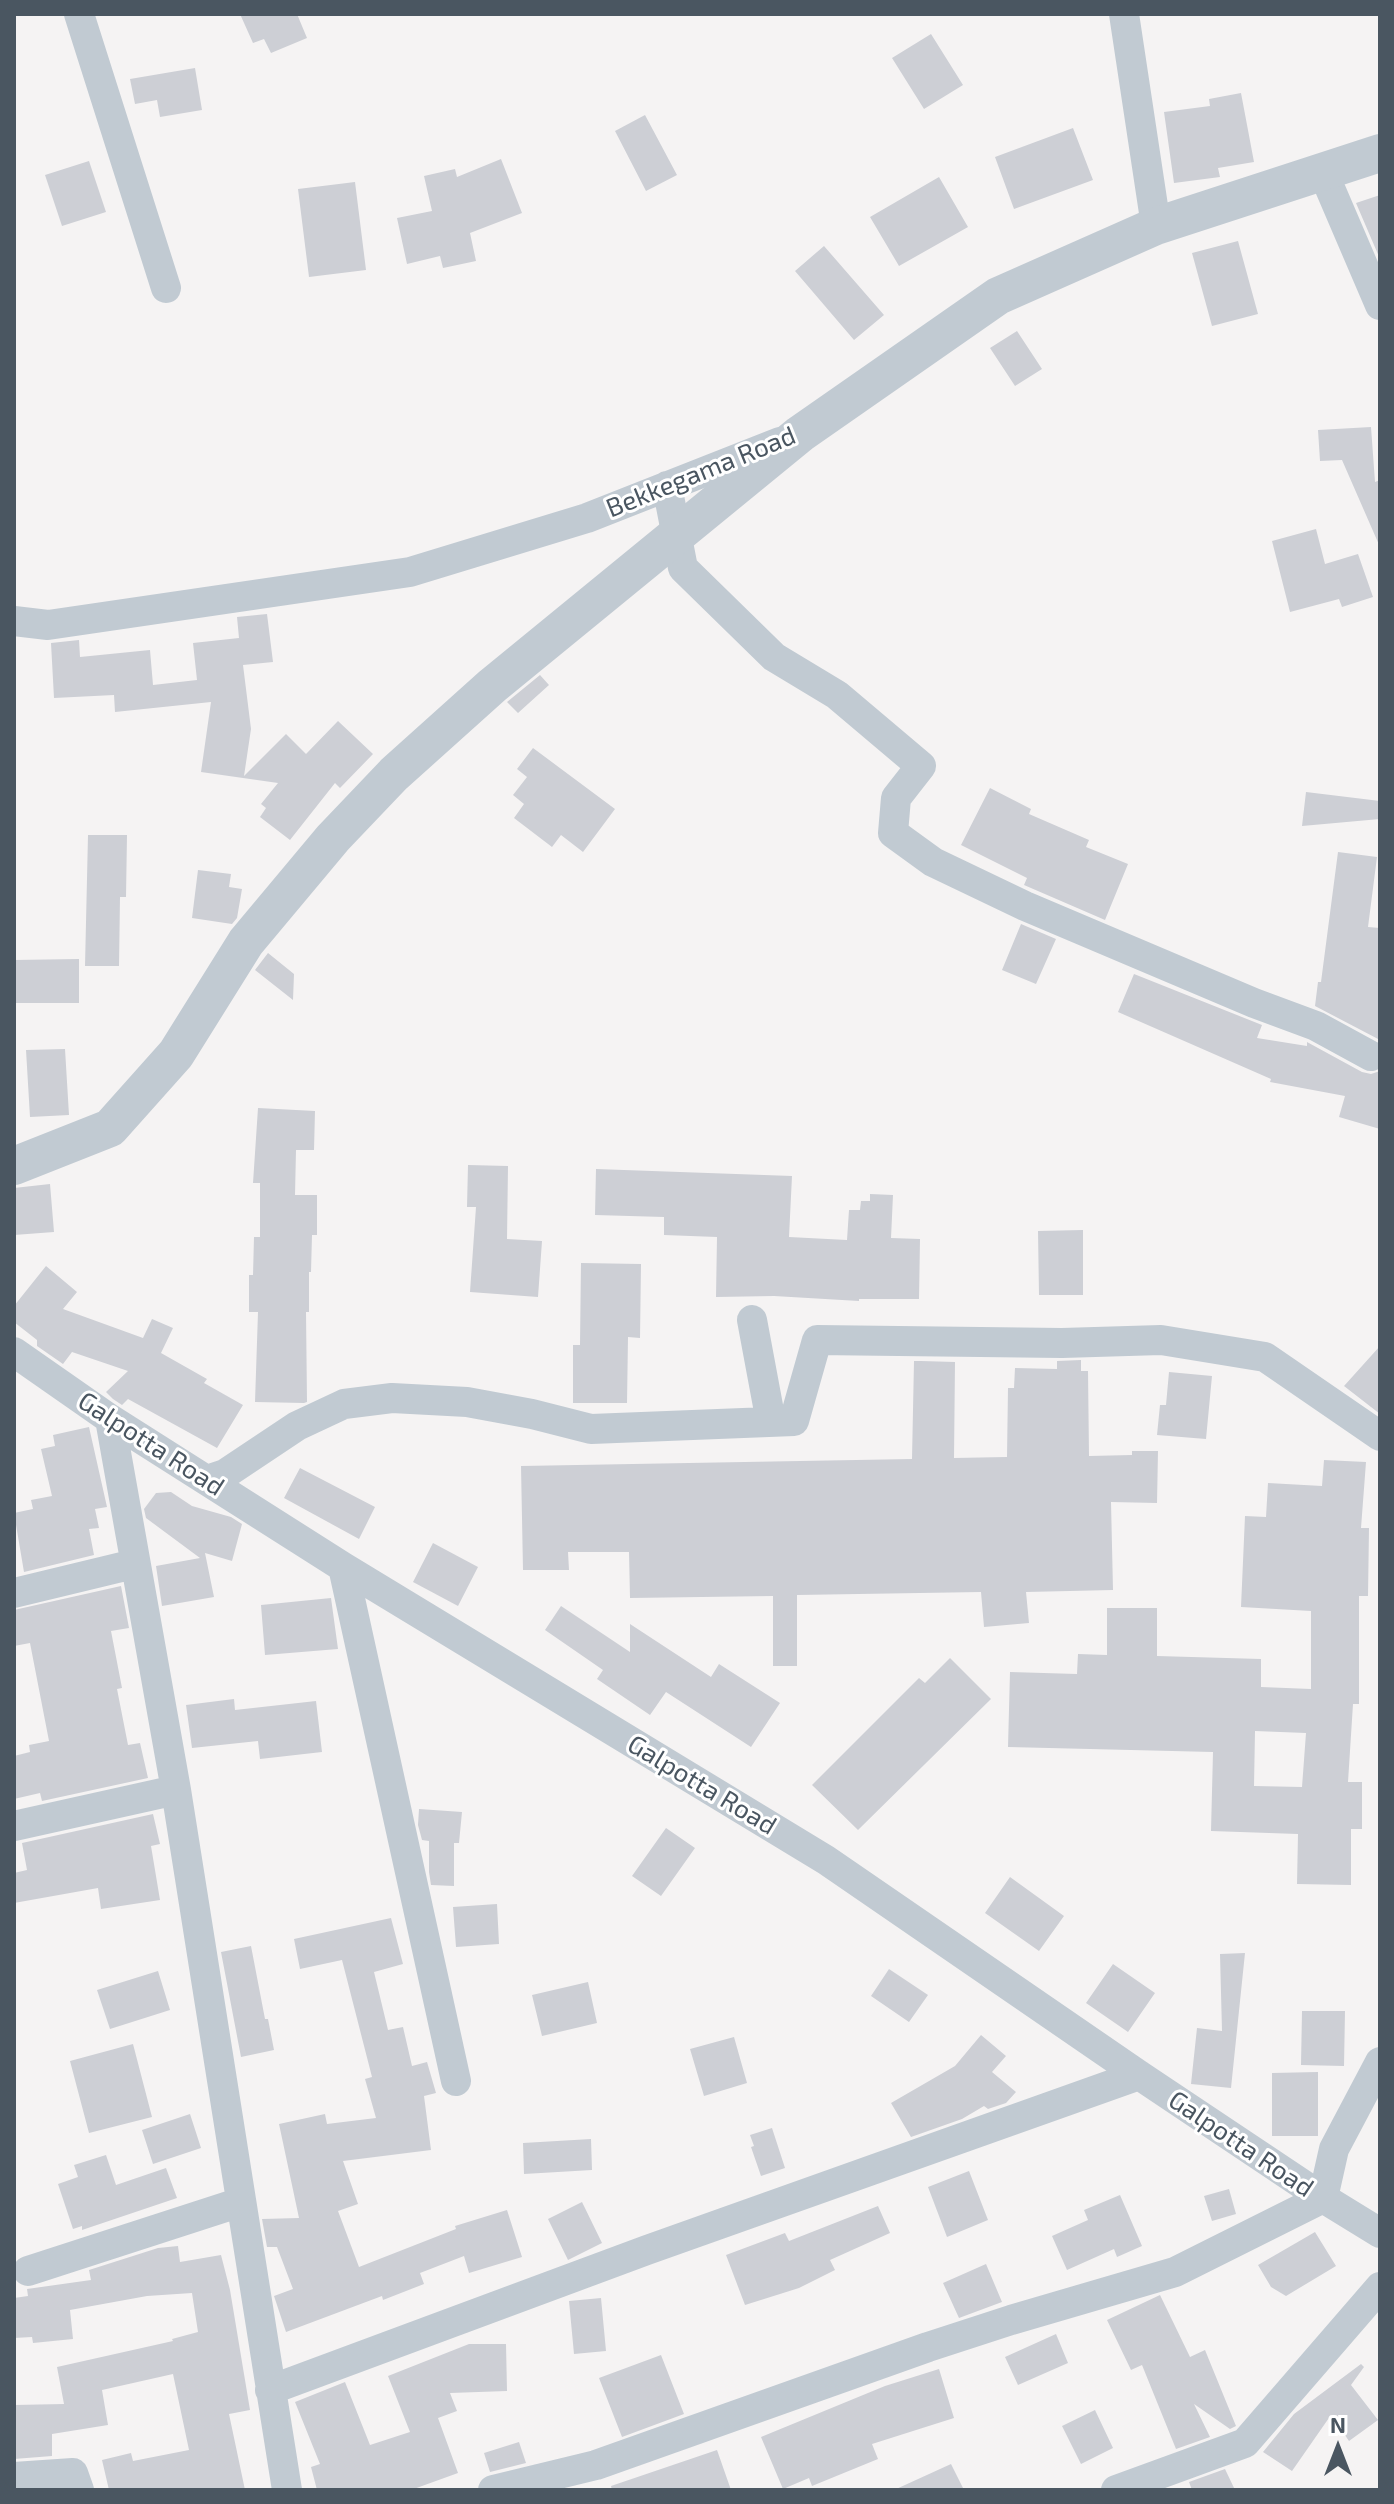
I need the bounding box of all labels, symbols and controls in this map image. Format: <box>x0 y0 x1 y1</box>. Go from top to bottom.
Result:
street label: Bekkegama Road <box>602 420 800 524</box>
street label: Galpotta Road <box>72 1385 230 1503</box>
street label: Galpotta Road <box>622 1728 782 1842</box>
street label: Galpotta Road <box>1163 2084 1319 2204</box>
north arrow <box>1298 2408 1378 2488</box>
text: N <box>1330 2411 1346 2437</box>

